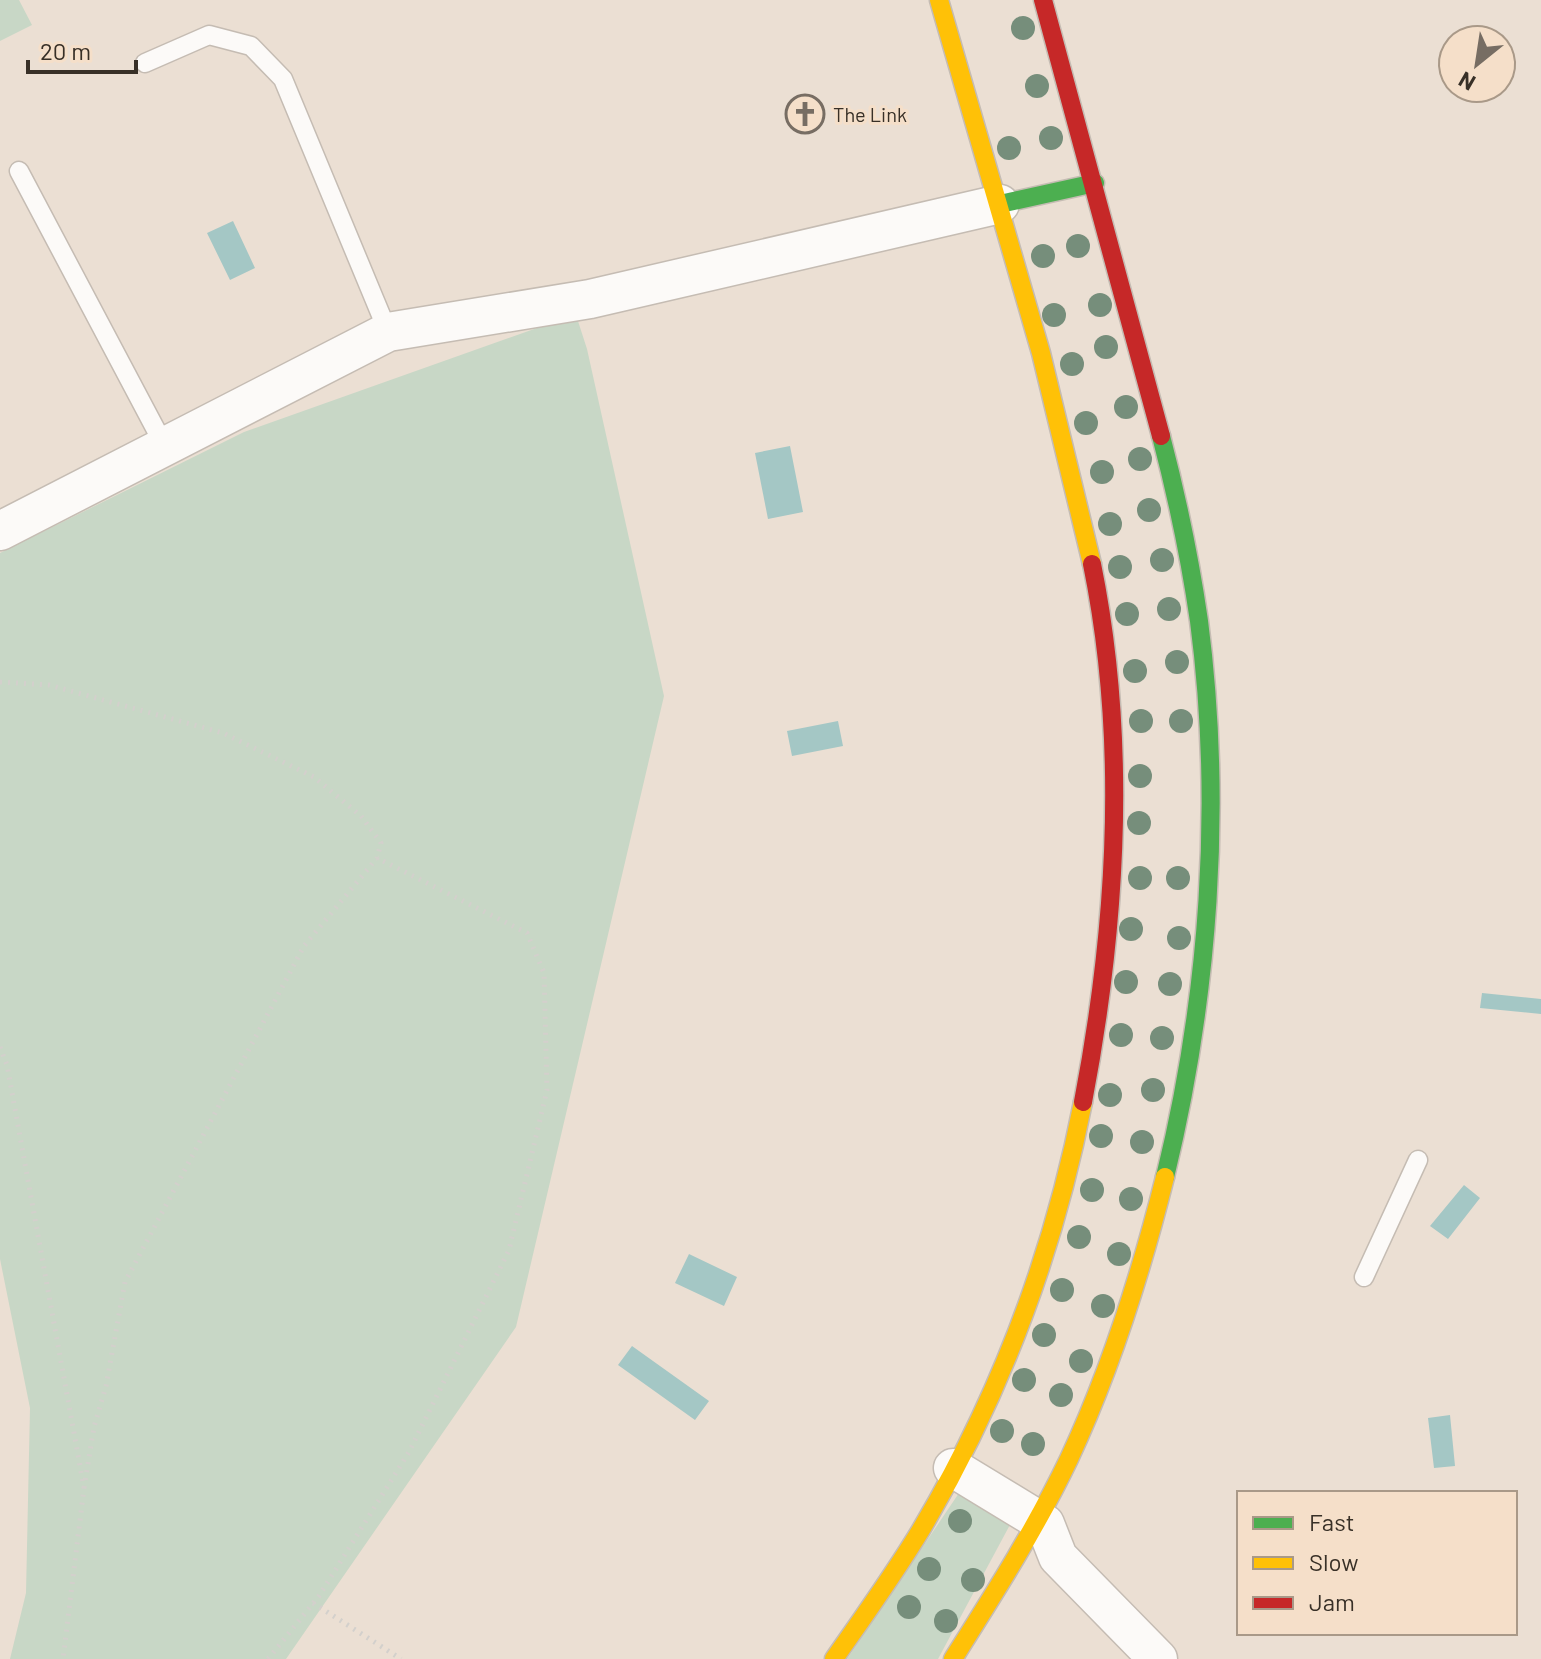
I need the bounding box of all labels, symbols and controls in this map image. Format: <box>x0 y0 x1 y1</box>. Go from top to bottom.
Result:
scale bar <box>28 24 136 74</box>
north arrow <box>1437 24 1517 104</box>
text: 20 m <box>40 36 91 65</box>
text: N <box>1454 67 1479 97</box>
church icon: The Link <box>784 93 826 135</box>
place label: The Link <box>833 102 907 126</box>
legend <box>1237 1491 1517 1635</box>
text: Fast <box>1309 1507 1354 1536</box>
text: Slow <box>1309 1547 1358 1576</box>
text: Jam <box>1309 1587 1355 1616</box>

